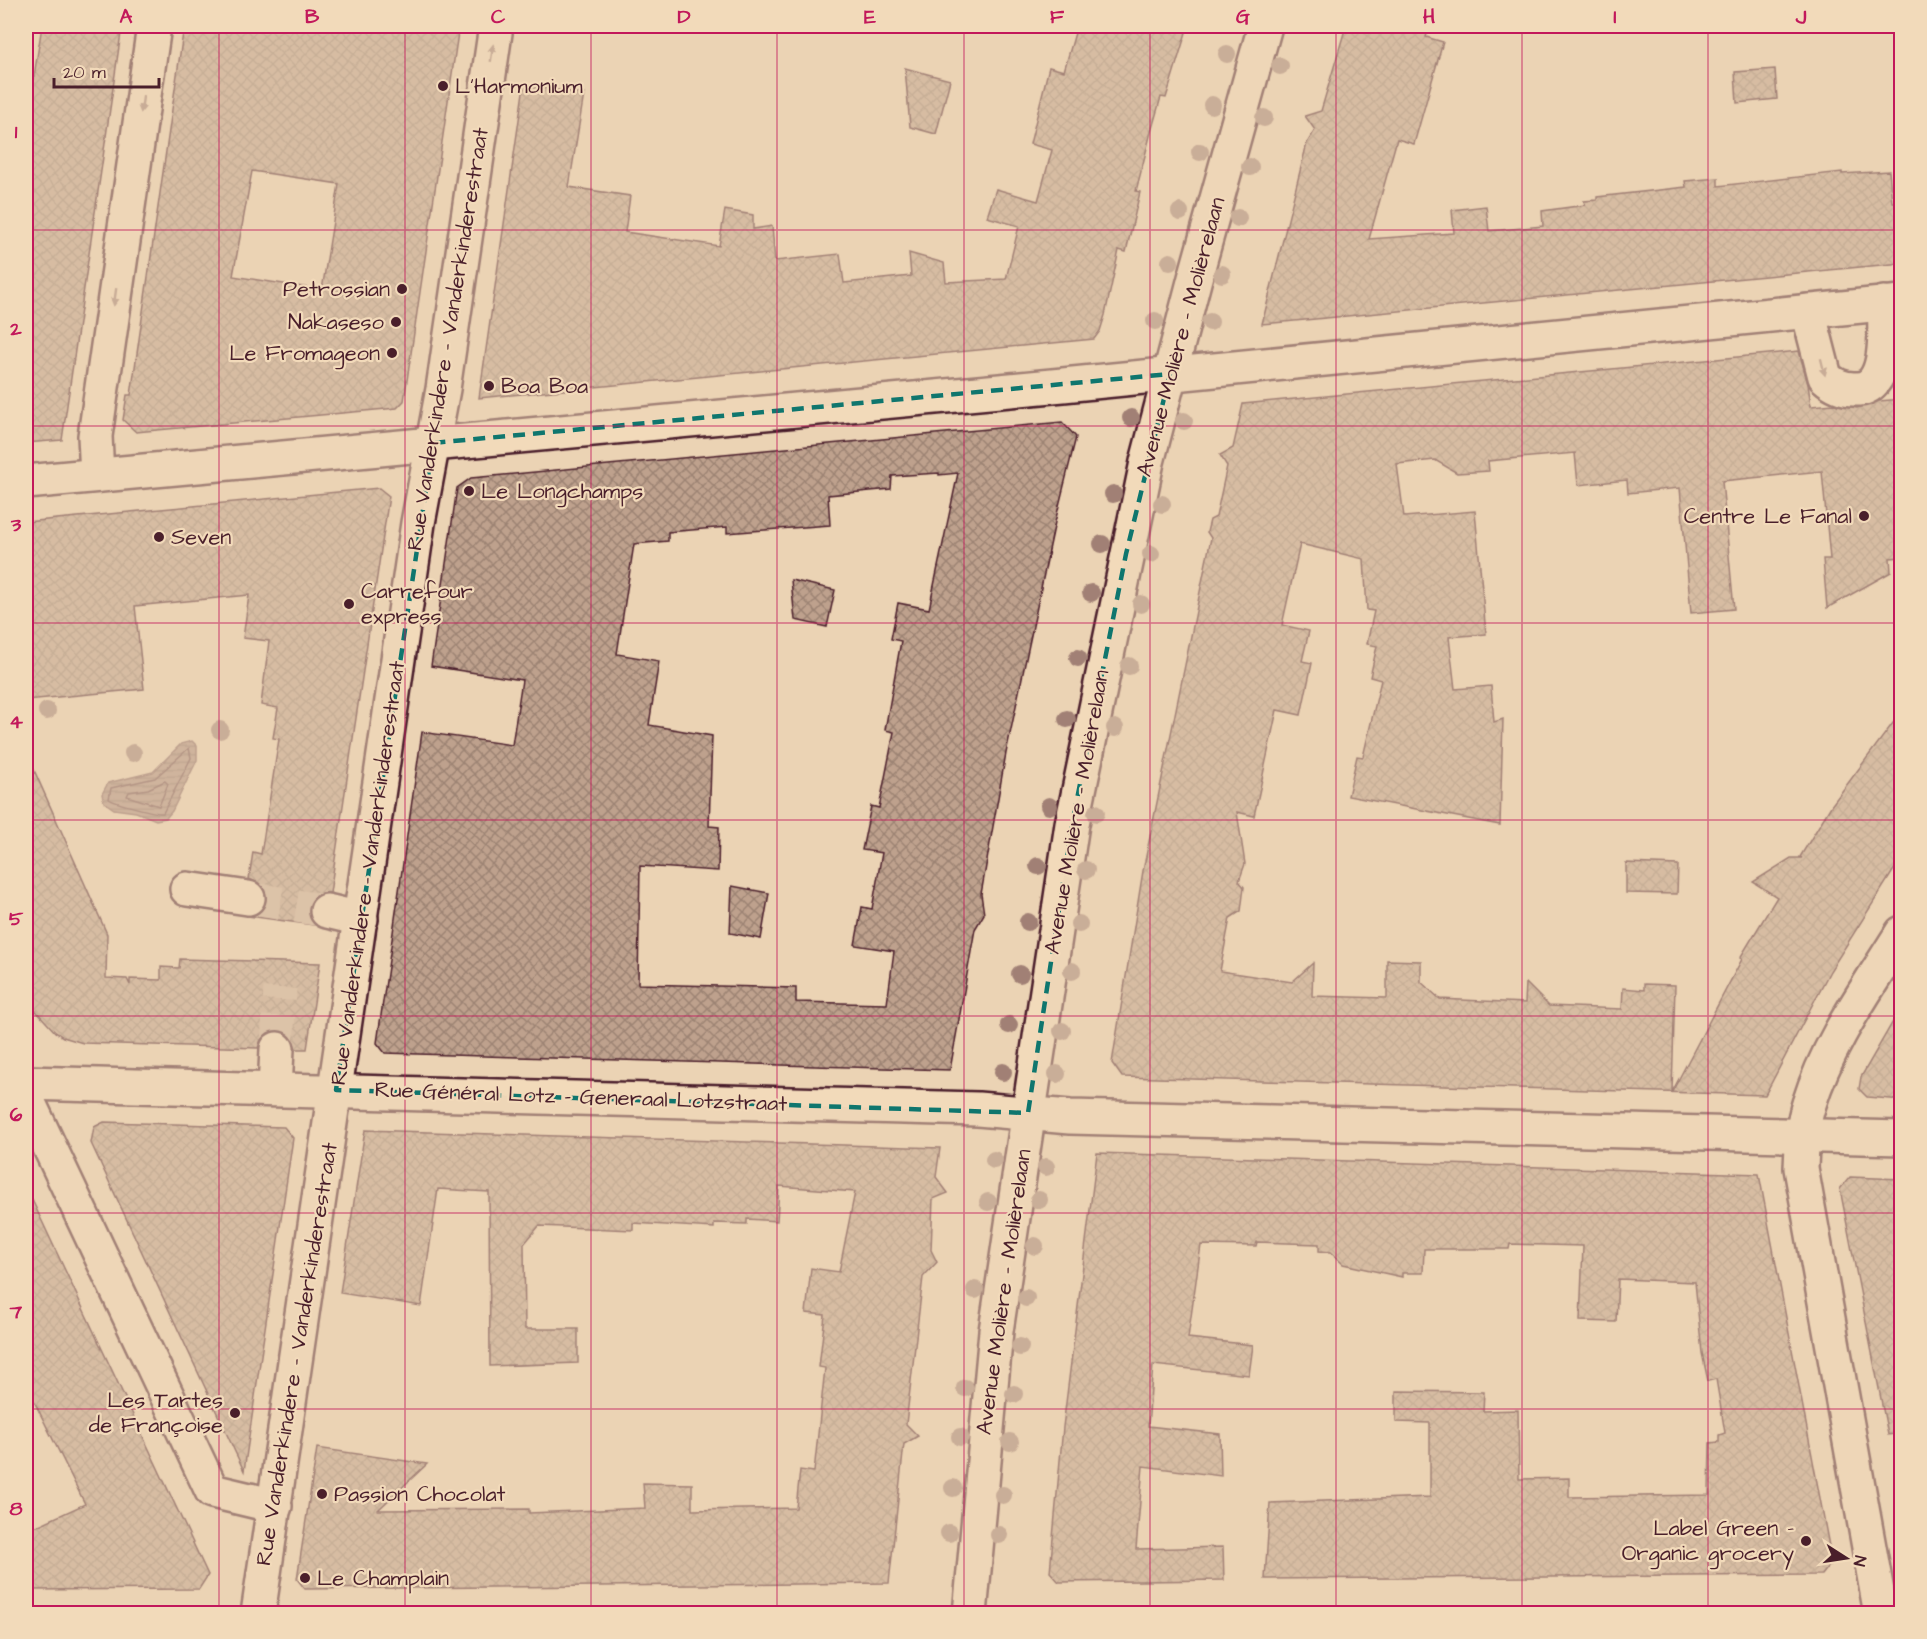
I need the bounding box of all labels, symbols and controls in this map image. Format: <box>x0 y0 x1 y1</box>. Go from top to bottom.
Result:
text: A <box>120 3 133 31</box>
text: B <box>305 3 320 31</box>
text: C <box>491 3 506 31</box>
text: D <box>678 3 691 31</box>
text: E <box>864 3 876 31</box>
text: F <box>1050 3 1065 31</box>
text: G <box>1236 3 1250 31</box>
text: H <box>1423 3 1435 31</box>
text: I <box>1613 3 1617 31</box>
text: J <box>1795 3 1807 31</box>
one-way arrow <box>487 44 496 63</box>
scale bar <box>54 51 159 89</box>
text: 20 m <box>63 60 106 85</box>
place label: L'Harmonium <box>455 71 583 102</box>
marker: L'Harmonium <box>436 79 450 93</box>
one-way arrow <box>138 95 147 114</box>
text: 1 <box>15 118 18 146</box>
street label: Rue Vanderkindere - Vanderkinderestraat <box>399 125 497 553</box>
street label: Avenue Molière - Molièrelaan <box>1129 194 1233 480</box>
place label: Petrossian <box>283 274 390 305</box>
marker: Petrossian <box>395 282 409 296</box>
one-way arrow <box>110 288 119 307</box>
place label: Nakaseso <box>288 307 385 338</box>
text: 2 <box>9 315 22 343</box>
marker: Nakaseso <box>389 315 403 329</box>
place label: Le Fromageon <box>229 338 380 370</box>
marker: Le Fromageon <box>385 346 399 360</box>
one-way arrow <box>1819 358 1828 377</box>
place label: Boa Boa <box>501 371 588 402</box>
marker: Boa Boa <box>482 379 496 393</box>
place label: Le Longchamps <box>481 476 643 508</box>
marker: Le Longchamps <box>462 484 476 498</box>
place label: Centre Le Fanal <box>1684 501 1852 532</box>
marker: Centre Le Fanal <box>1857 509 1871 523</box>
text: 3 <box>10 511 22 539</box>
place label: Seven <box>171 522 231 553</box>
marker: Seven <box>152 530 166 544</box>
place label: Carrefour express <box>361 576 473 632</box>
marker: Carrefour express <box>342 597 356 611</box>
street label: Rue Vanderkindere - Vanderkinderestraat <box>323 659 413 1087</box>
street label: Avenue Molière - Molièrelaan <box>1037 667 1117 957</box>
text: 4 <box>9 708 23 736</box>
text: 5 <box>9 905 24 933</box>
street label: Rue Général Lotz - Generaal Lotzstraat <box>374 1074 788 1120</box>
text: 6 <box>10 1101 23 1129</box>
street label: Rue Vanderkindere - Vanderkinderestraat <box>248 1140 346 1568</box>
street label: Avenue Molière - Molièrelaan <box>969 1147 1039 1437</box>
text: 7 <box>9 1298 23 1326</box>
place label: Les Tartes de Françoise <box>89 1385 223 1441</box>
marker: Les Tartes de Françoise <box>228 1406 242 1420</box>
place label: Passion Chocolat <box>334 1479 506 1510</box>
marker: Passion Chocolat <box>315 1487 329 1501</box>
text: 8 <box>10 1495 23 1523</box>
place label: Label Green - Organic grocery <box>1622 1513 1794 1570</box>
north arrow <box>1816 1528 1876 1588</box>
marker: Label Green - Organic grocery <box>1799 1534 1813 1548</box>
text: N <box>1848 1554 1871 1568</box>
place label: Le Champlain <box>317 1563 449 1594</box>
marker: Le Champlain <box>298 1571 312 1585</box>

